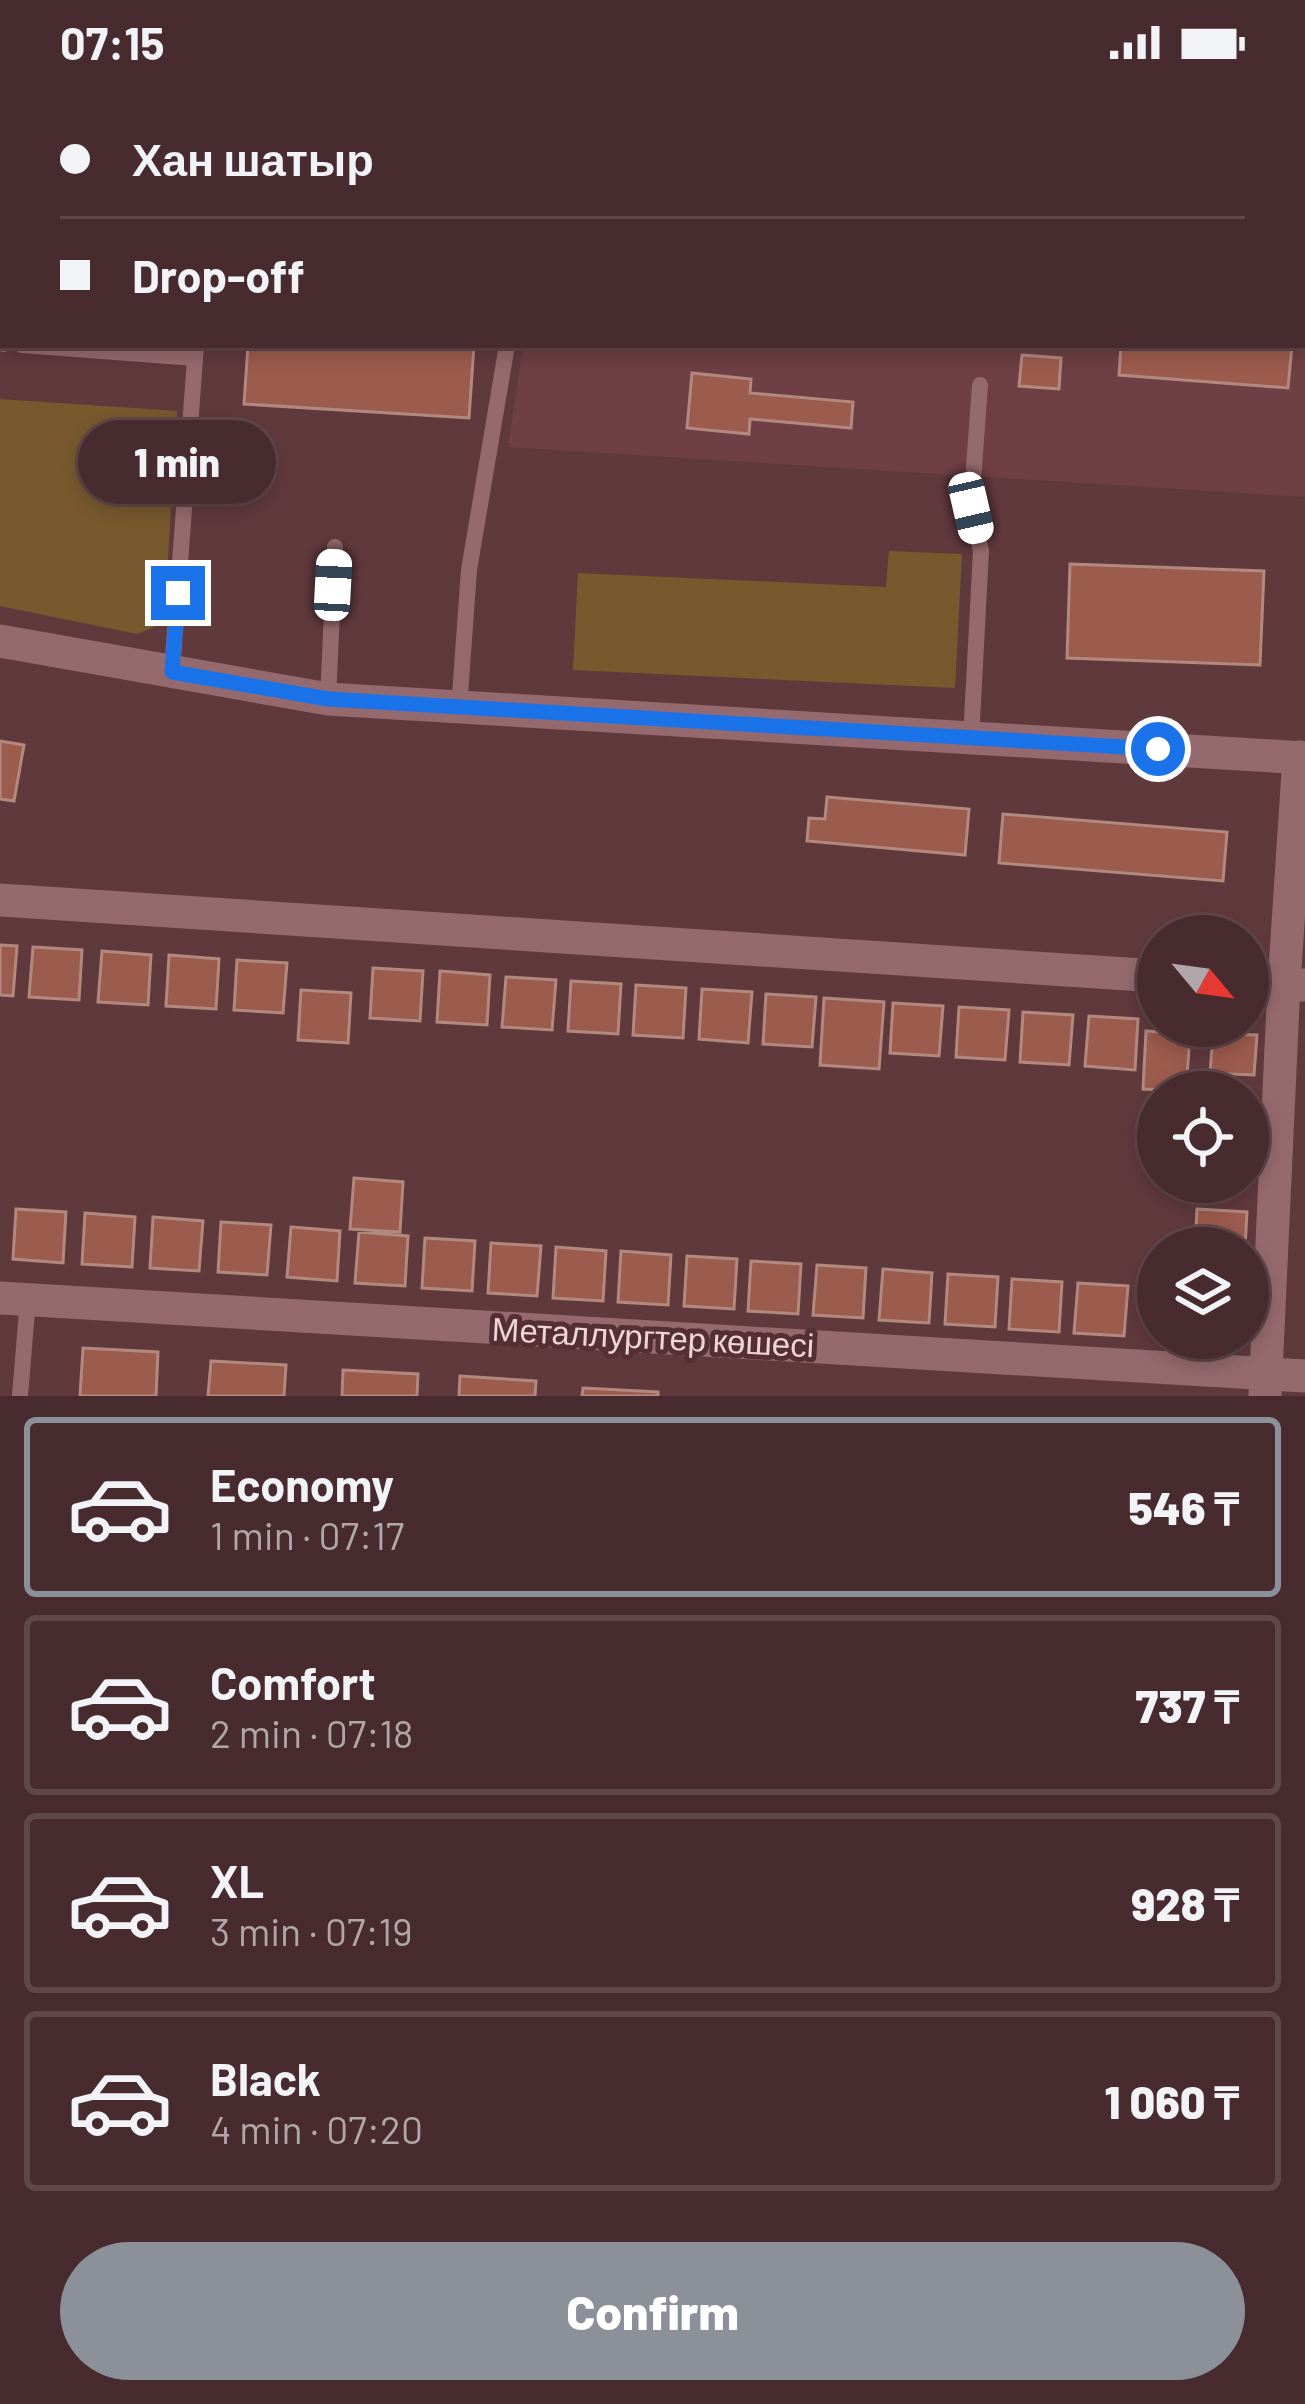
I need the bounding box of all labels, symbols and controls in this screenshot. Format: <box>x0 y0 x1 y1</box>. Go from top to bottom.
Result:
text: 07:15 <box>60 15 165 69</box>
text: Хан шатыр <box>132 131 374 185</box>
text: Drop-off <box>132 248 305 302</box>
callout: 1 min <box>79 419 277 503</box>
text: 1 min <box>134 438 220 485</box>
car <box>945 469 997 547</box>
car <box>313 548 353 622</box>
route end <box>151 566 205 620</box>
route start <box>1131 722 1185 776</box>
north arrow <box>1137 915 1269 1047</box>
map controls <box>1137 915 1269 1359</box>
button: locate <box>1137 1071 1269 1203</box>
button: layers <box>1137 1227 1269 1359</box>
street label: Металлургтер көшесі <box>491 1308 815 1364</box>
icon: car <box>66 1453 174 1561</box>
text: Economy <box>210 1457 394 1511</box>
text: 546 ₸ <box>1128 1480 1239 1534</box>
text: 1 min · 07:17 <box>210 1511 404 1558</box>
icon: car <box>66 1651 174 1759</box>
text: Comfort <box>210 1655 376 1709</box>
text: 737 ₸ <box>1135 1678 1239 1732</box>
text: 2 min · 07:18 <box>210 1709 413 1756</box>
icon: car <box>66 1849 174 1957</box>
text: XL <box>210 1853 264 1907</box>
text: 928 ₸ <box>1131 1876 1239 1930</box>
text: 3 min · 07:19 <box>210 1907 413 1954</box>
icon: car <box>66 2047 174 2155</box>
text: Black <box>210 2051 321 2105</box>
text: 1 060 ₸ <box>1105 2074 1239 2128</box>
text: 4 min · 07:20 <box>210 2105 423 2152</box>
button: Confirm <box>60 2242 1245 2380</box>

